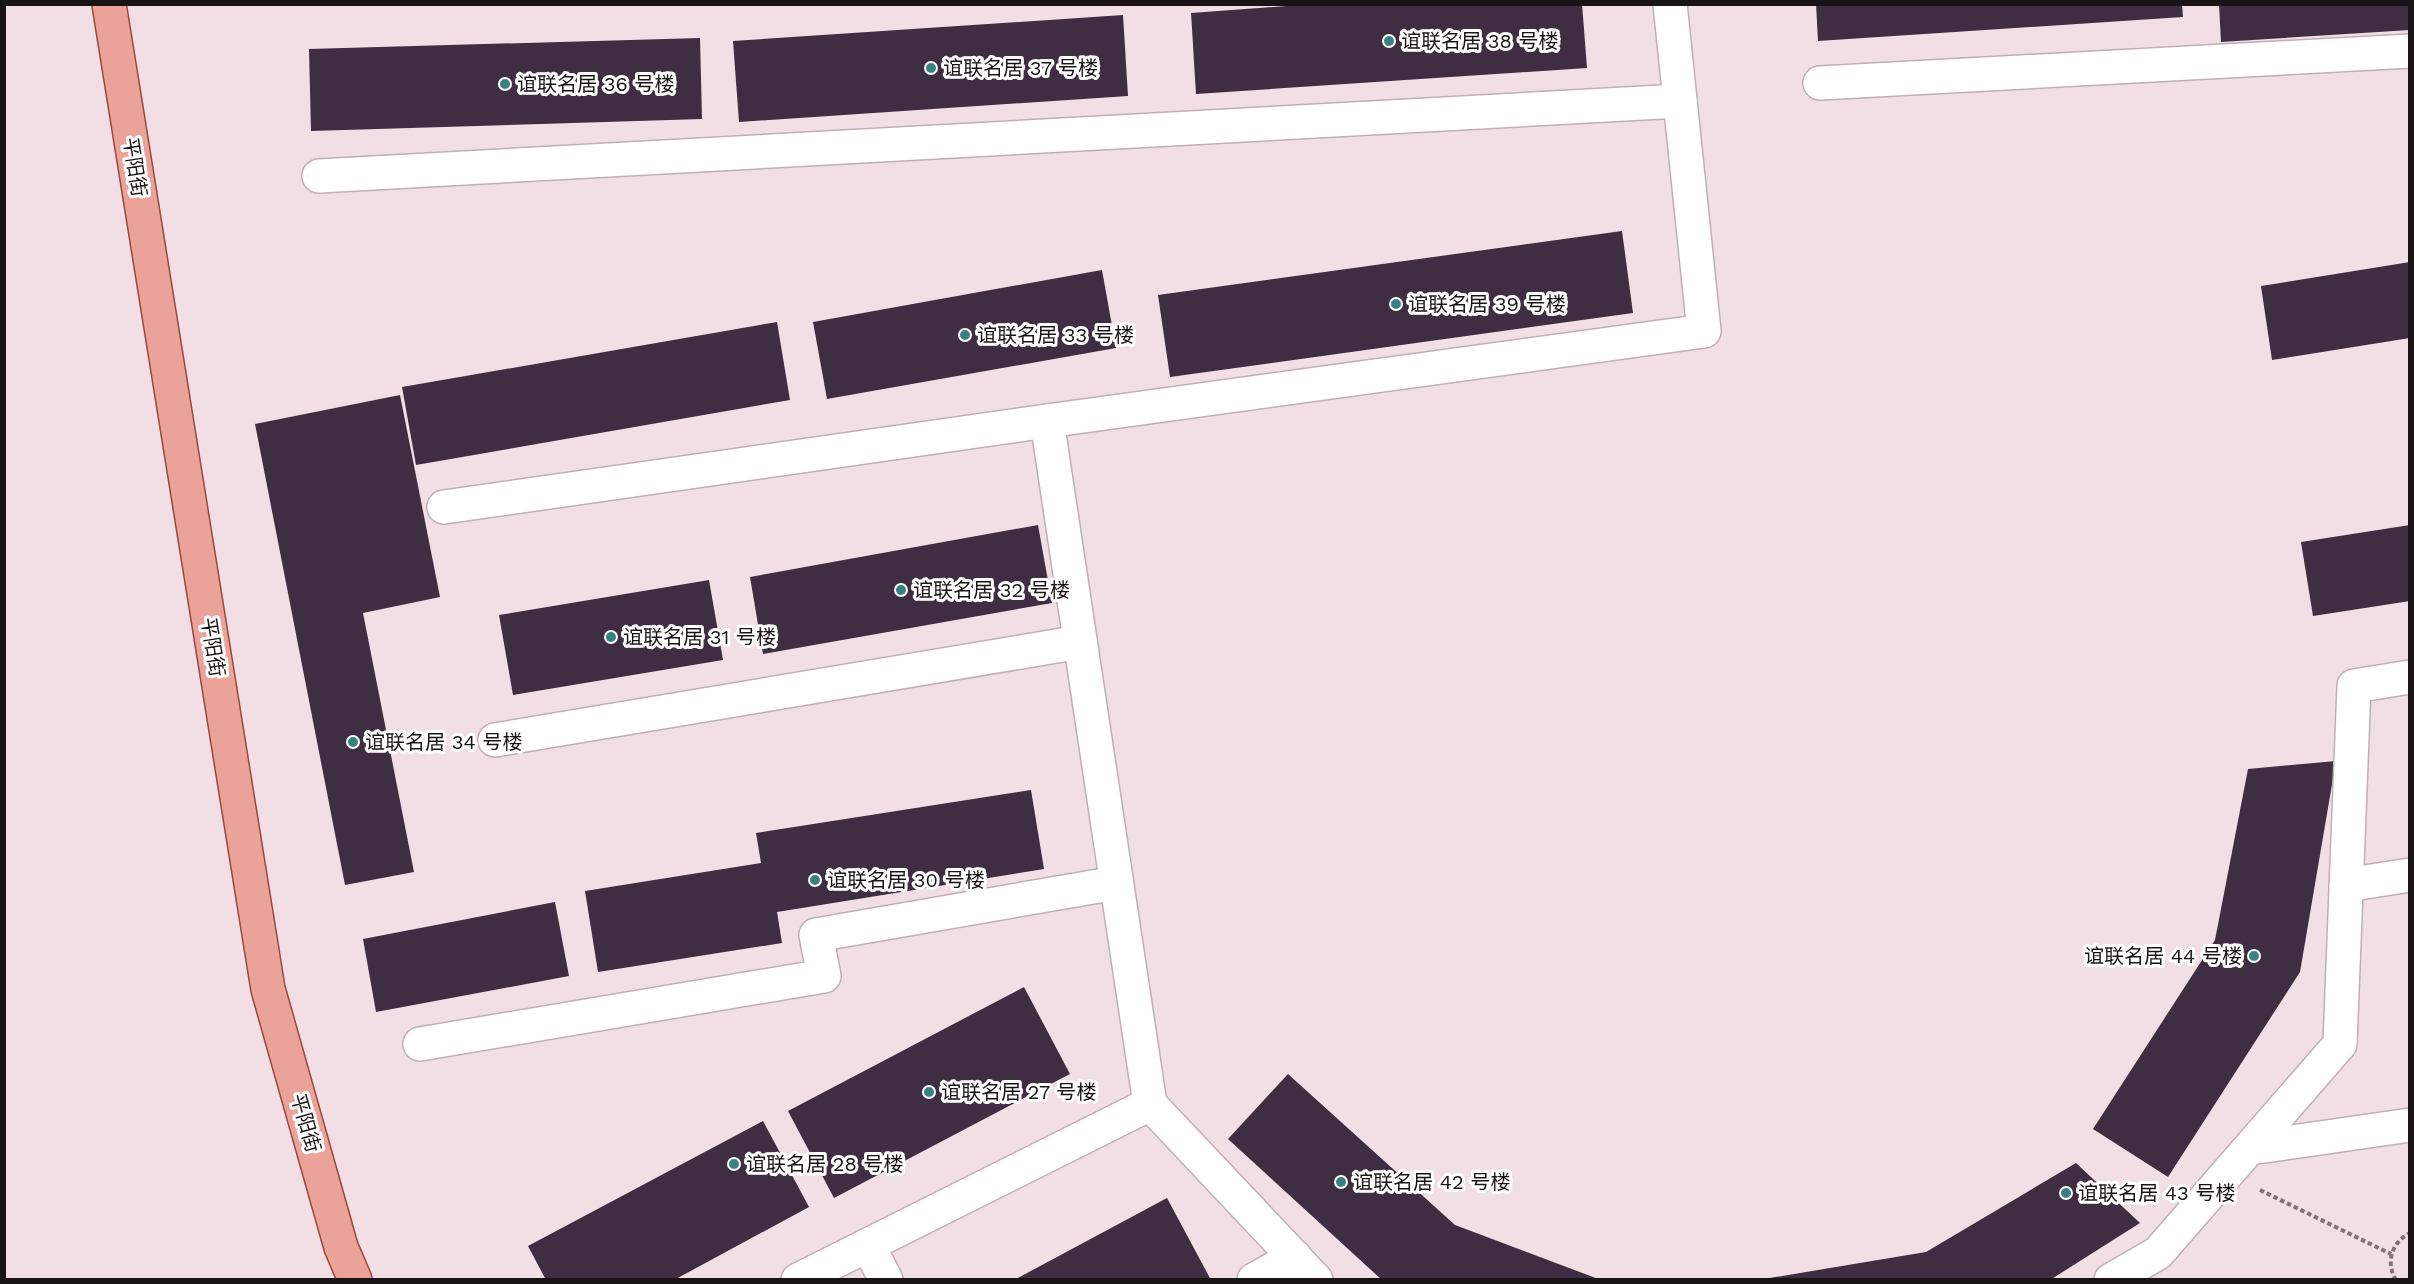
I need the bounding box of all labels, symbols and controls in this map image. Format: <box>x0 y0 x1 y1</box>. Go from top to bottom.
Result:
place label: 谊联名居 38 号楼 <box>1401 29 1559 53</box>
marker: 谊联名居 38 号楼 <box>1382 34 1396 48</box>
place label: 谊联名居 37 号楼 <box>943 56 1098 80</box>
marker: 谊联名居 37 号楼 <box>924 61 938 75</box>
place label: 谊联名居 36 号楼 <box>517 72 674 96</box>
marker: 谊联名居 36 号楼 <box>498 77 512 91</box>
street label: 平阳街 <box>118 135 152 199</box>
place label: 谊联名居 39 号楼 <box>1408 292 1566 316</box>
marker: 谊联名居 39 号楼 <box>1389 297 1403 311</box>
place label: 谊联名居 33 号楼 <box>977 323 1134 347</box>
marker: 谊联名居 33 号楼 <box>958 328 972 342</box>
place label: 谊联名居 32 号楼 <box>913 578 1070 602</box>
marker: 谊联名居 32 号楼 <box>894 583 908 597</box>
street label: 平阳街 <box>196 615 230 679</box>
place label: 谊联名居 31 号楼 <box>623 625 776 649</box>
marker: 谊联名居 31 号楼 <box>604 630 618 644</box>
place label: 谊联名居 34 号楼 <box>365 730 523 754</box>
marker: 谊联名居 34 号楼 <box>346 735 360 749</box>
place label: 谊联名居 30 号楼 <box>827 868 985 892</box>
marker: 谊联名居 30 号楼 <box>808 873 822 887</box>
place label: 谊联名居 44 号楼 <box>2084 944 2242 968</box>
marker: 谊联名居 44 号楼 <box>2247 949 2261 963</box>
place label: 谊联名居 27 号楼 <box>941 1080 1097 1104</box>
marker: 谊联名居 27 号楼 <box>922 1085 936 1099</box>
street label: 平阳街 <box>286 1091 326 1155</box>
place label: 谊联名居 28 号楼 <box>746 1152 904 1176</box>
marker: 谊联名居 28 号楼 <box>727 1157 741 1171</box>
place label: 谊联名居 42 号楼 <box>1353 1170 1511 1194</box>
marker: 谊联名居 42 号楼 <box>1334 1175 1348 1189</box>
place label: 谊联名居 43 号楼 <box>2078 1181 2236 1205</box>
marker: 谊联名居 43 号楼 <box>2059 1186 2073 1200</box>

